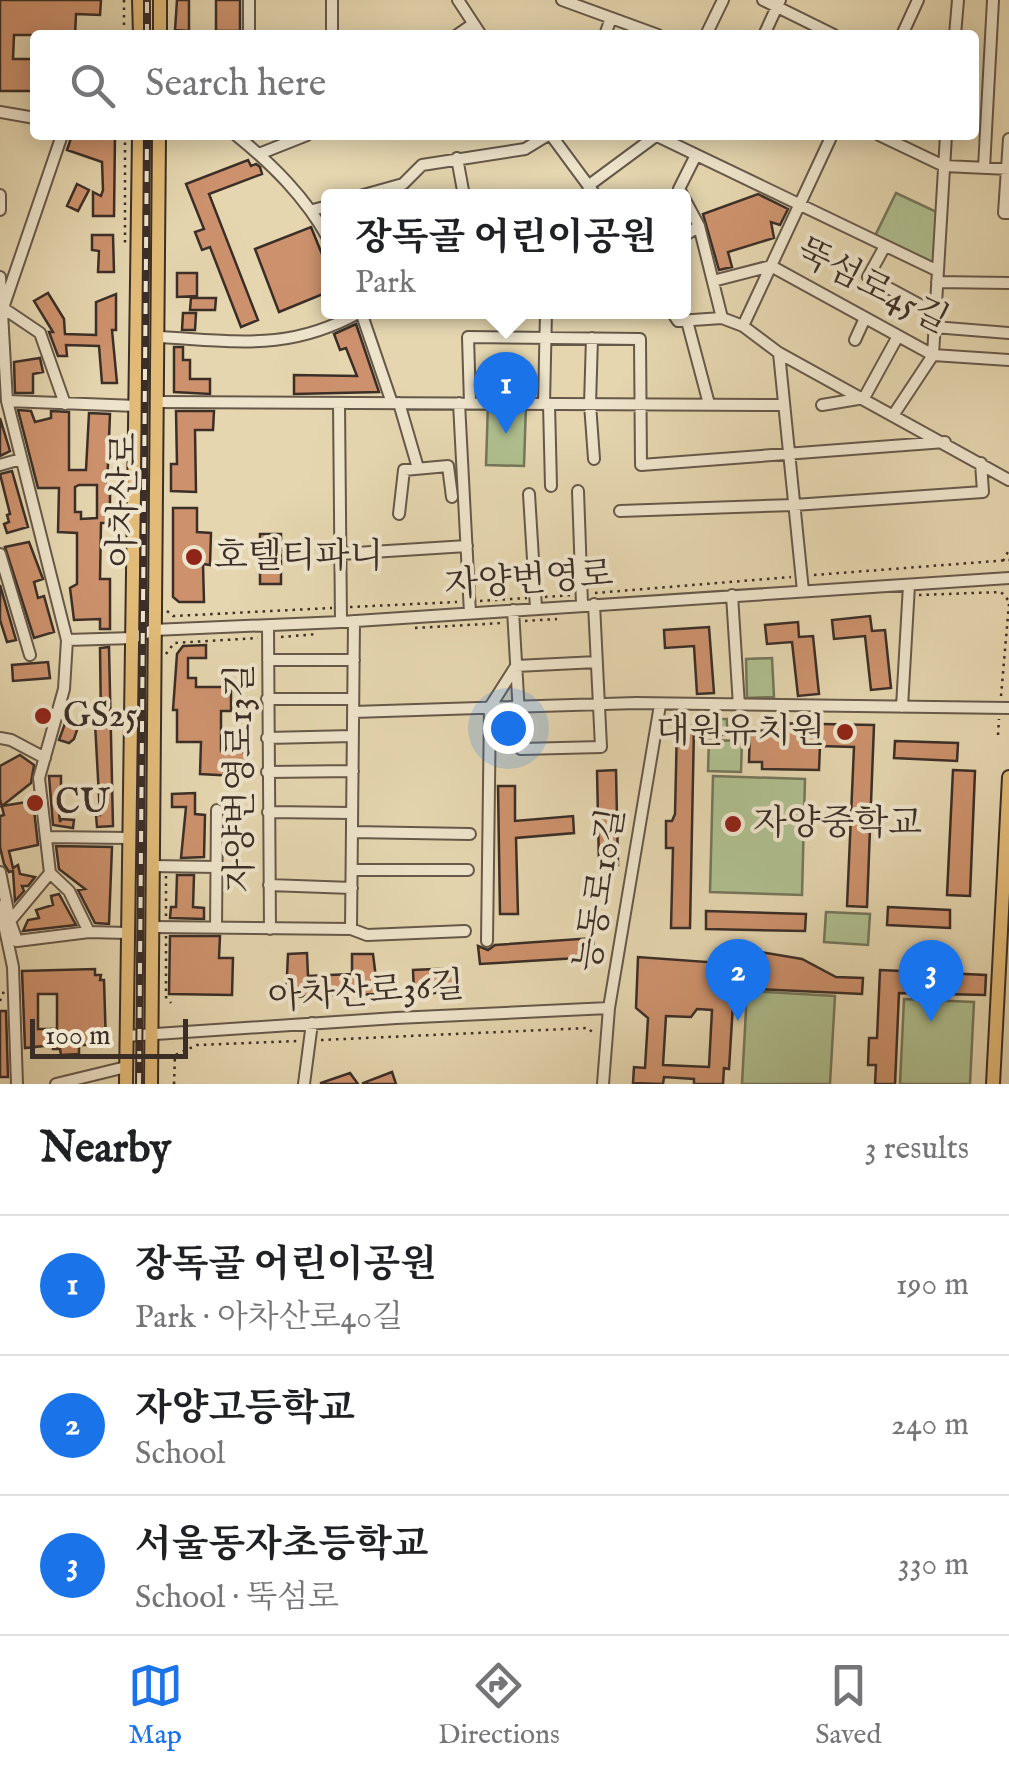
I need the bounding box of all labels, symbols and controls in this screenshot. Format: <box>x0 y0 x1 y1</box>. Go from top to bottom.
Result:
search box <box>30 30 979 140</box>
icon: search <box>65 58 120 113</box>
text: Search here <box>145 61 326 109</box>
popup <box>321 189 691 319</box>
text: 장독골 어린이공원 <box>355 215 657 263</box>
street label: 뚝섬로45길 <box>788 230 956 344</box>
text: Park <box>355 263 416 304</box>
pin: 1 <box>474 352 538 434</box>
street label: 아차산로 <box>101 432 149 568</box>
place label: 호텔티파니 <box>214 535 383 580</box>
marker: 호텔티파니 <box>183 546 205 568</box>
street label: 자양번영로 <box>443 553 615 609</box>
street label: 자양번영로13길 <box>219 664 264 892</box>
place label: GS25 <box>63 694 138 739</box>
your location <box>483 703 534 754</box>
marker: GS25 <box>32 705 54 727</box>
place label: 대원유치원 <box>656 710 825 755</box>
marker: 대원유치원 <box>834 721 856 743</box>
place label: CU <box>55 781 110 826</box>
marker: CU <box>24 792 46 814</box>
place label: 자양중학교 <box>753 802 922 847</box>
street label: 능동로10길 <box>566 805 636 975</box>
marker: 자양중학교 <box>722 813 744 835</box>
pin: 2 <box>706 938 770 1021</box>
pin: 3 <box>898 940 964 1022</box>
street label: 아차산로36길 <box>266 964 466 1022</box>
scale bar <box>30 1014 188 1058</box>
text: 100 m <box>45 1019 111 1054</box>
text: Nearby <box>40 1123 171 1176</box>
text: 3 results <box>865 1129 969 1170</box>
text: 장독골 어린이공원 <box>135 1242 437 1290</box>
text: 1 <box>67 1265 78 1306</box>
text: 190 m <box>896 1265 969 1306</box>
text: Park · 아차산로40길 <box>135 1298 403 1339</box>
text: 자양고등학교 <box>135 1386 355 1434</box>
text: 2 <box>65 1405 80 1446</box>
text: 240 m <box>891 1405 969 1446</box>
text: School <box>135 1434 225 1475</box>
text: 서울동자초등학교 <box>135 1522 429 1570</box>
text: 3 <box>67 1545 78 1586</box>
text: 330 m <box>898 1545 969 1586</box>
text: School · 뚝섬로 <box>135 1578 339 1619</box>
tab: Map <box>128 1658 183 1753</box>
tab: Directions <box>438 1658 560 1753</box>
tab: Saved <box>815 1658 881 1753</box>

